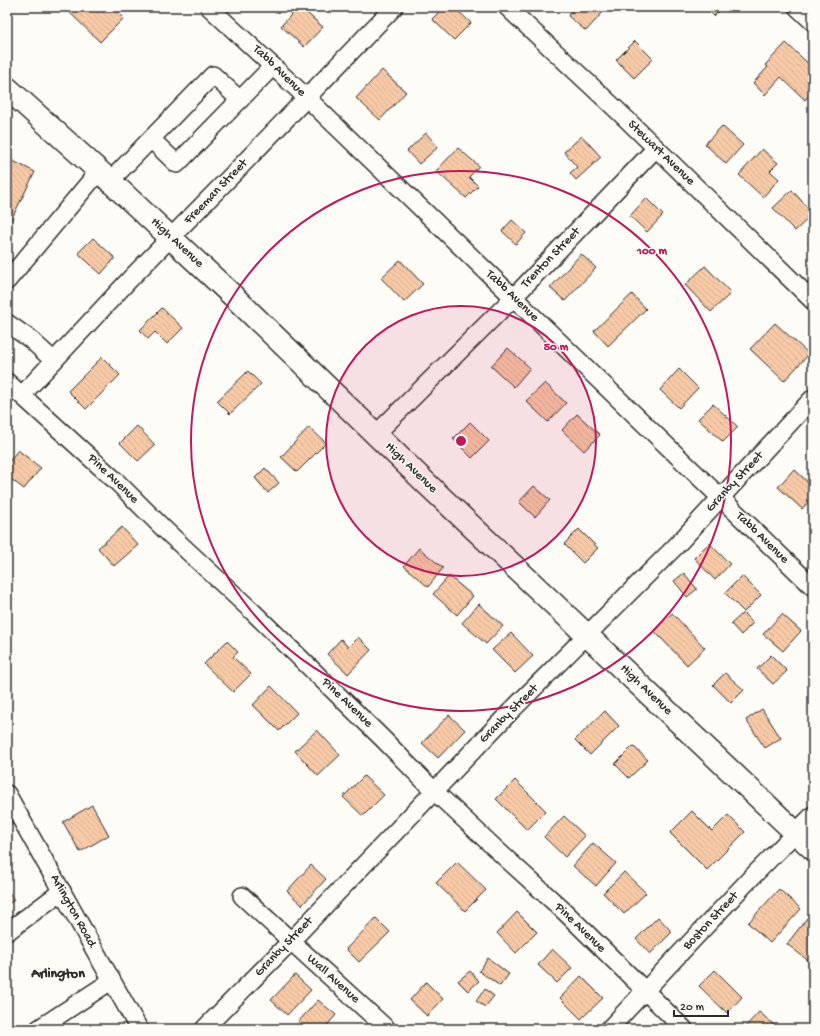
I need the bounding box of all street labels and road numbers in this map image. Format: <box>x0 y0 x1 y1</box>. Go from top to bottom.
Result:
street label: Tabb Avenue <box>249 41 309 100</box>
street label: Stewart Avenue <box>624 117 698 189</box>
street label: Freeman Street <box>180 155 252 229</box>
street label: High Avenue <box>147 215 207 271</box>
street label: Trenton Street <box>518 223 585 292</box>
street label: Tabb Avenue <box>482 266 542 325</box>
street label: High Avenue <box>382 439 440 497</box>
street label: Granby Street <box>703 447 768 515</box>
street label: Pine Avenue <box>84 450 142 507</box>
street label: Tabb Avenue <box>732 508 792 567</box>
street label: High Avenue <box>617 661 675 719</box>
street label: Pine Avenue <box>318 674 376 731</box>
street label: Granby Street <box>476 680 543 747</box>
street label: Arlington Road <box>47 872 100 951</box>
street label: Boston Street <box>680 888 743 954</box>
street label: Pine Avenue <box>551 899 609 956</box>
street label: Granby Street <box>252 913 317 980</box>
street label: Wall Avenue <box>303 951 363 1007</box>

